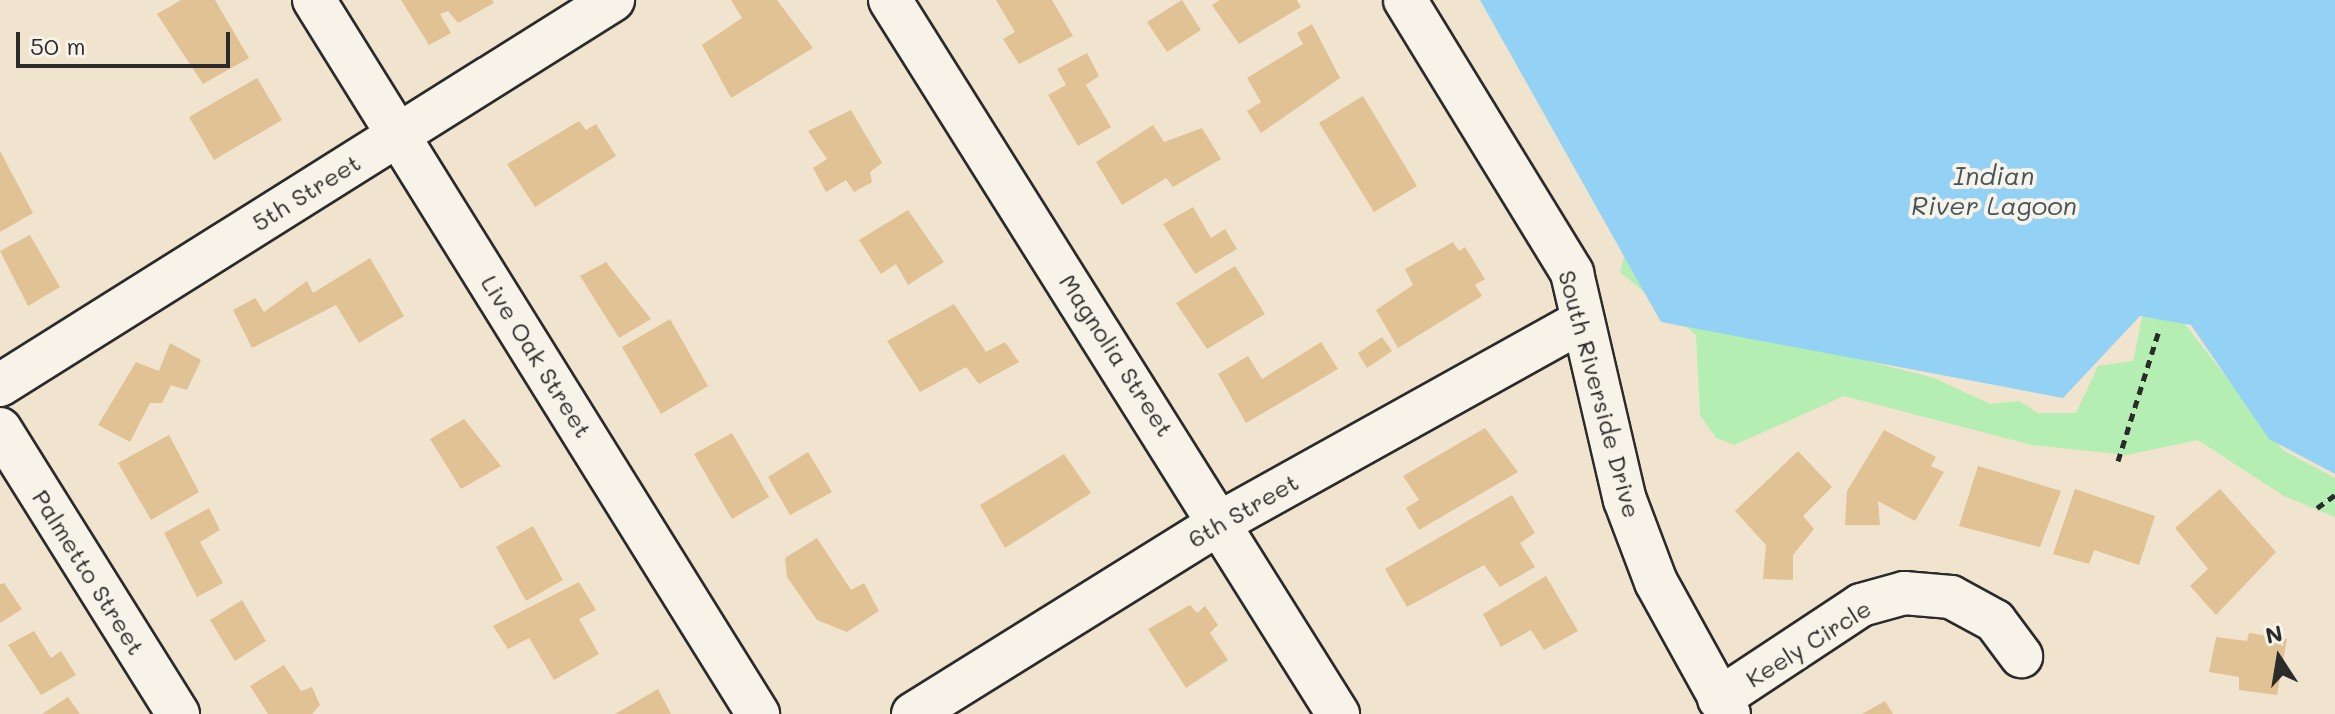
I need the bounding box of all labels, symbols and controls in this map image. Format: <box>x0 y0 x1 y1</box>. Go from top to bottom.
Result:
scale bar <box>20 16 234 66</box>
text: 50 m <box>30 30 86 61</box>
street label: 5th Street <box>247 147 365 237</box>
water label: Indian River Lagoon <box>1911 160 2077 222</box>
street label: South Riverside Drive <box>1553 267 1647 521</box>
street label: Magnolia Street <box>1054 268 1180 442</box>
street label: Live Oak Street <box>476 270 598 442</box>
street label: 6th Street <box>1183 467 1303 553</box>
street label: Palmetto Street <box>27 484 151 660</box>
street label: Keely Circle <box>1740 593 1876 693</box>
north arrow <box>2239 618 2319 698</box>
text: N <box>2263 618 2285 650</box>

